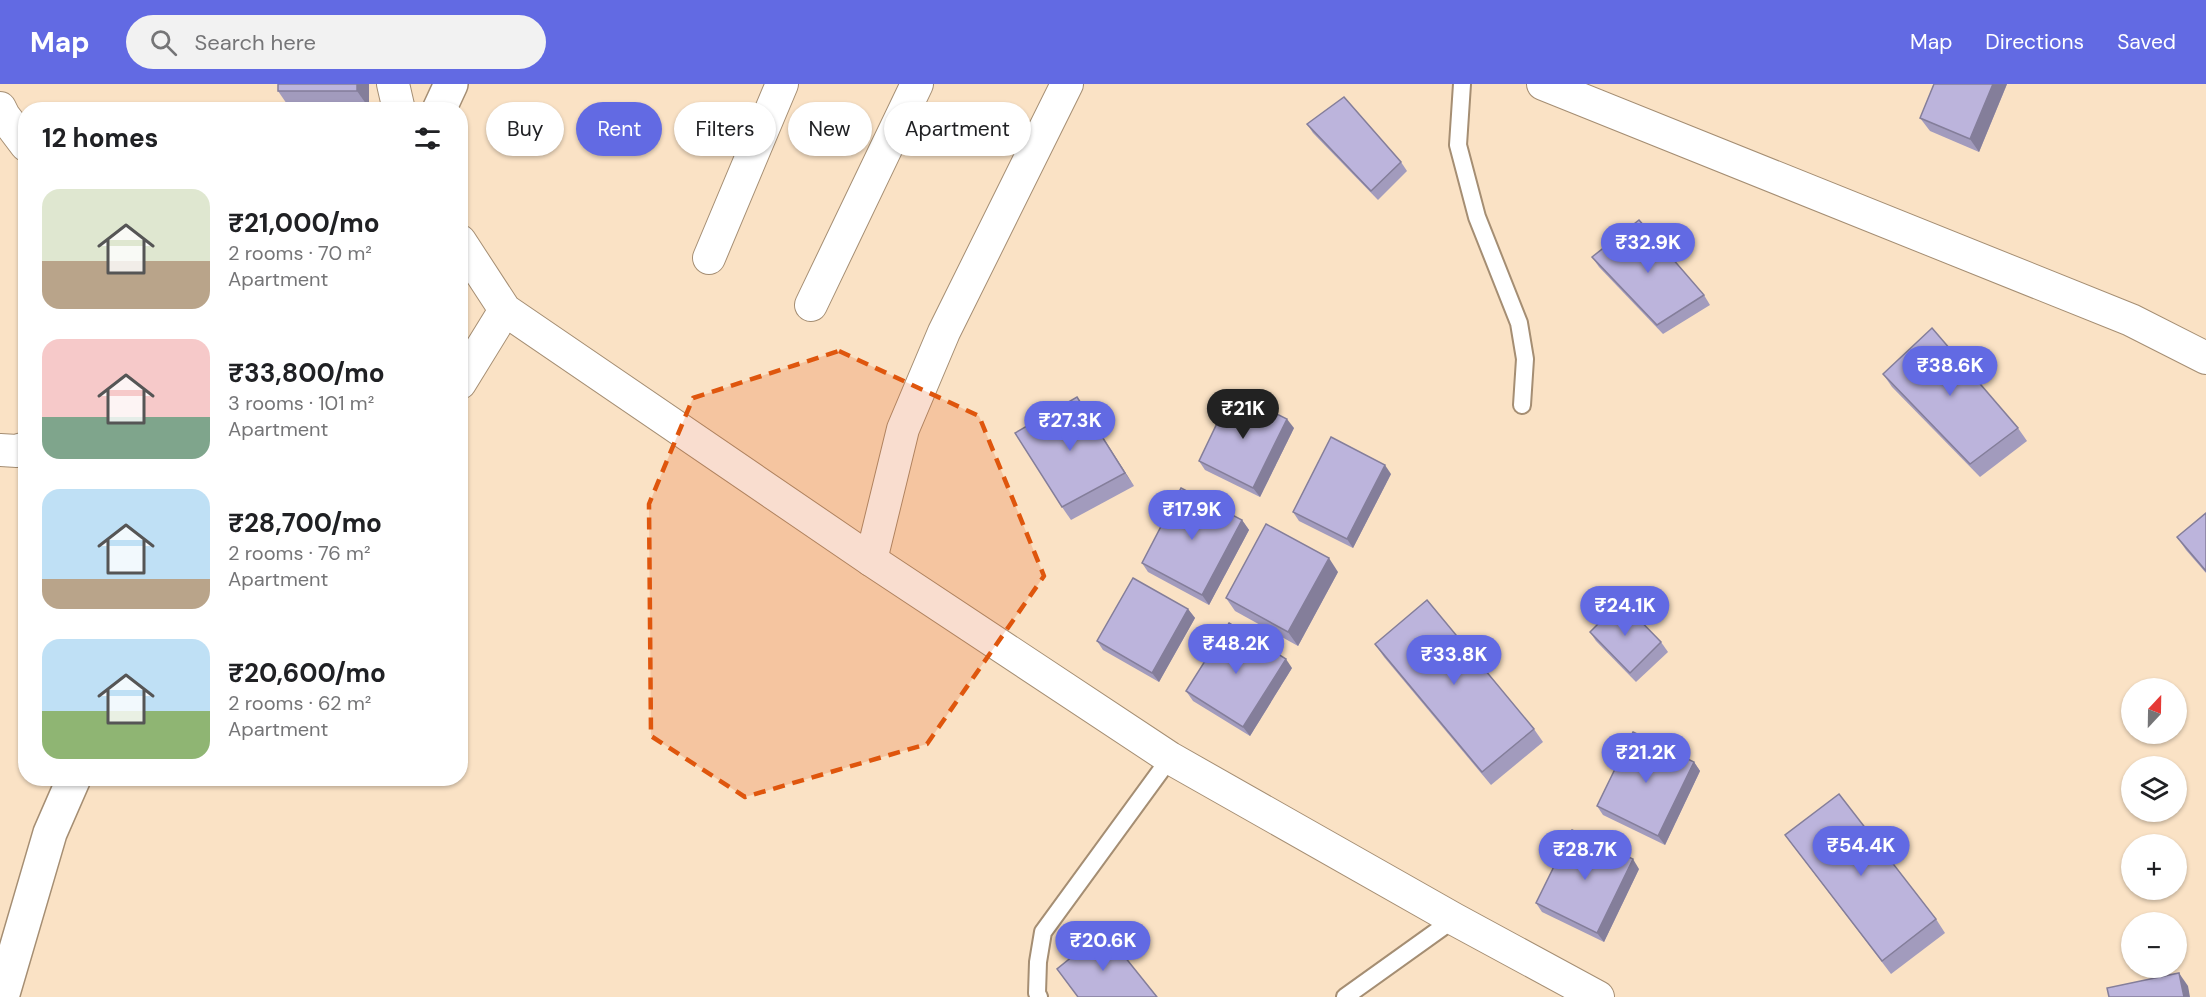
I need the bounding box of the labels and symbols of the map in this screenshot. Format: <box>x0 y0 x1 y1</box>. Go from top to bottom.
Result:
pin: ₹32.9K <box>1599 223 1697 274</box>
pin: ₹38.6K <box>1901 346 1999 397</box>
pin: ₹21K <box>1207 389 1279 440</box>
pin: ₹27.3K <box>1021 401 1119 452</box>
pin: ₹17.9K <box>1143 490 1241 541</box>
pin: ₹24.1K <box>1576 586 1674 637</box>
pin: ₹48.2K <box>1187 624 1285 675</box>
pin: ₹33.8K <box>1405 635 1503 686</box>
north arrow <box>2121 678 2187 744</box>
pin: ₹21.2K <box>1597 733 1695 784</box>
pin: ₹54.4K <box>1812 826 1910 877</box>
pin: ₹28.7K <box>1536 830 1634 881</box>
pin: ₹20.6K <box>1054 921 1152 972</box>

